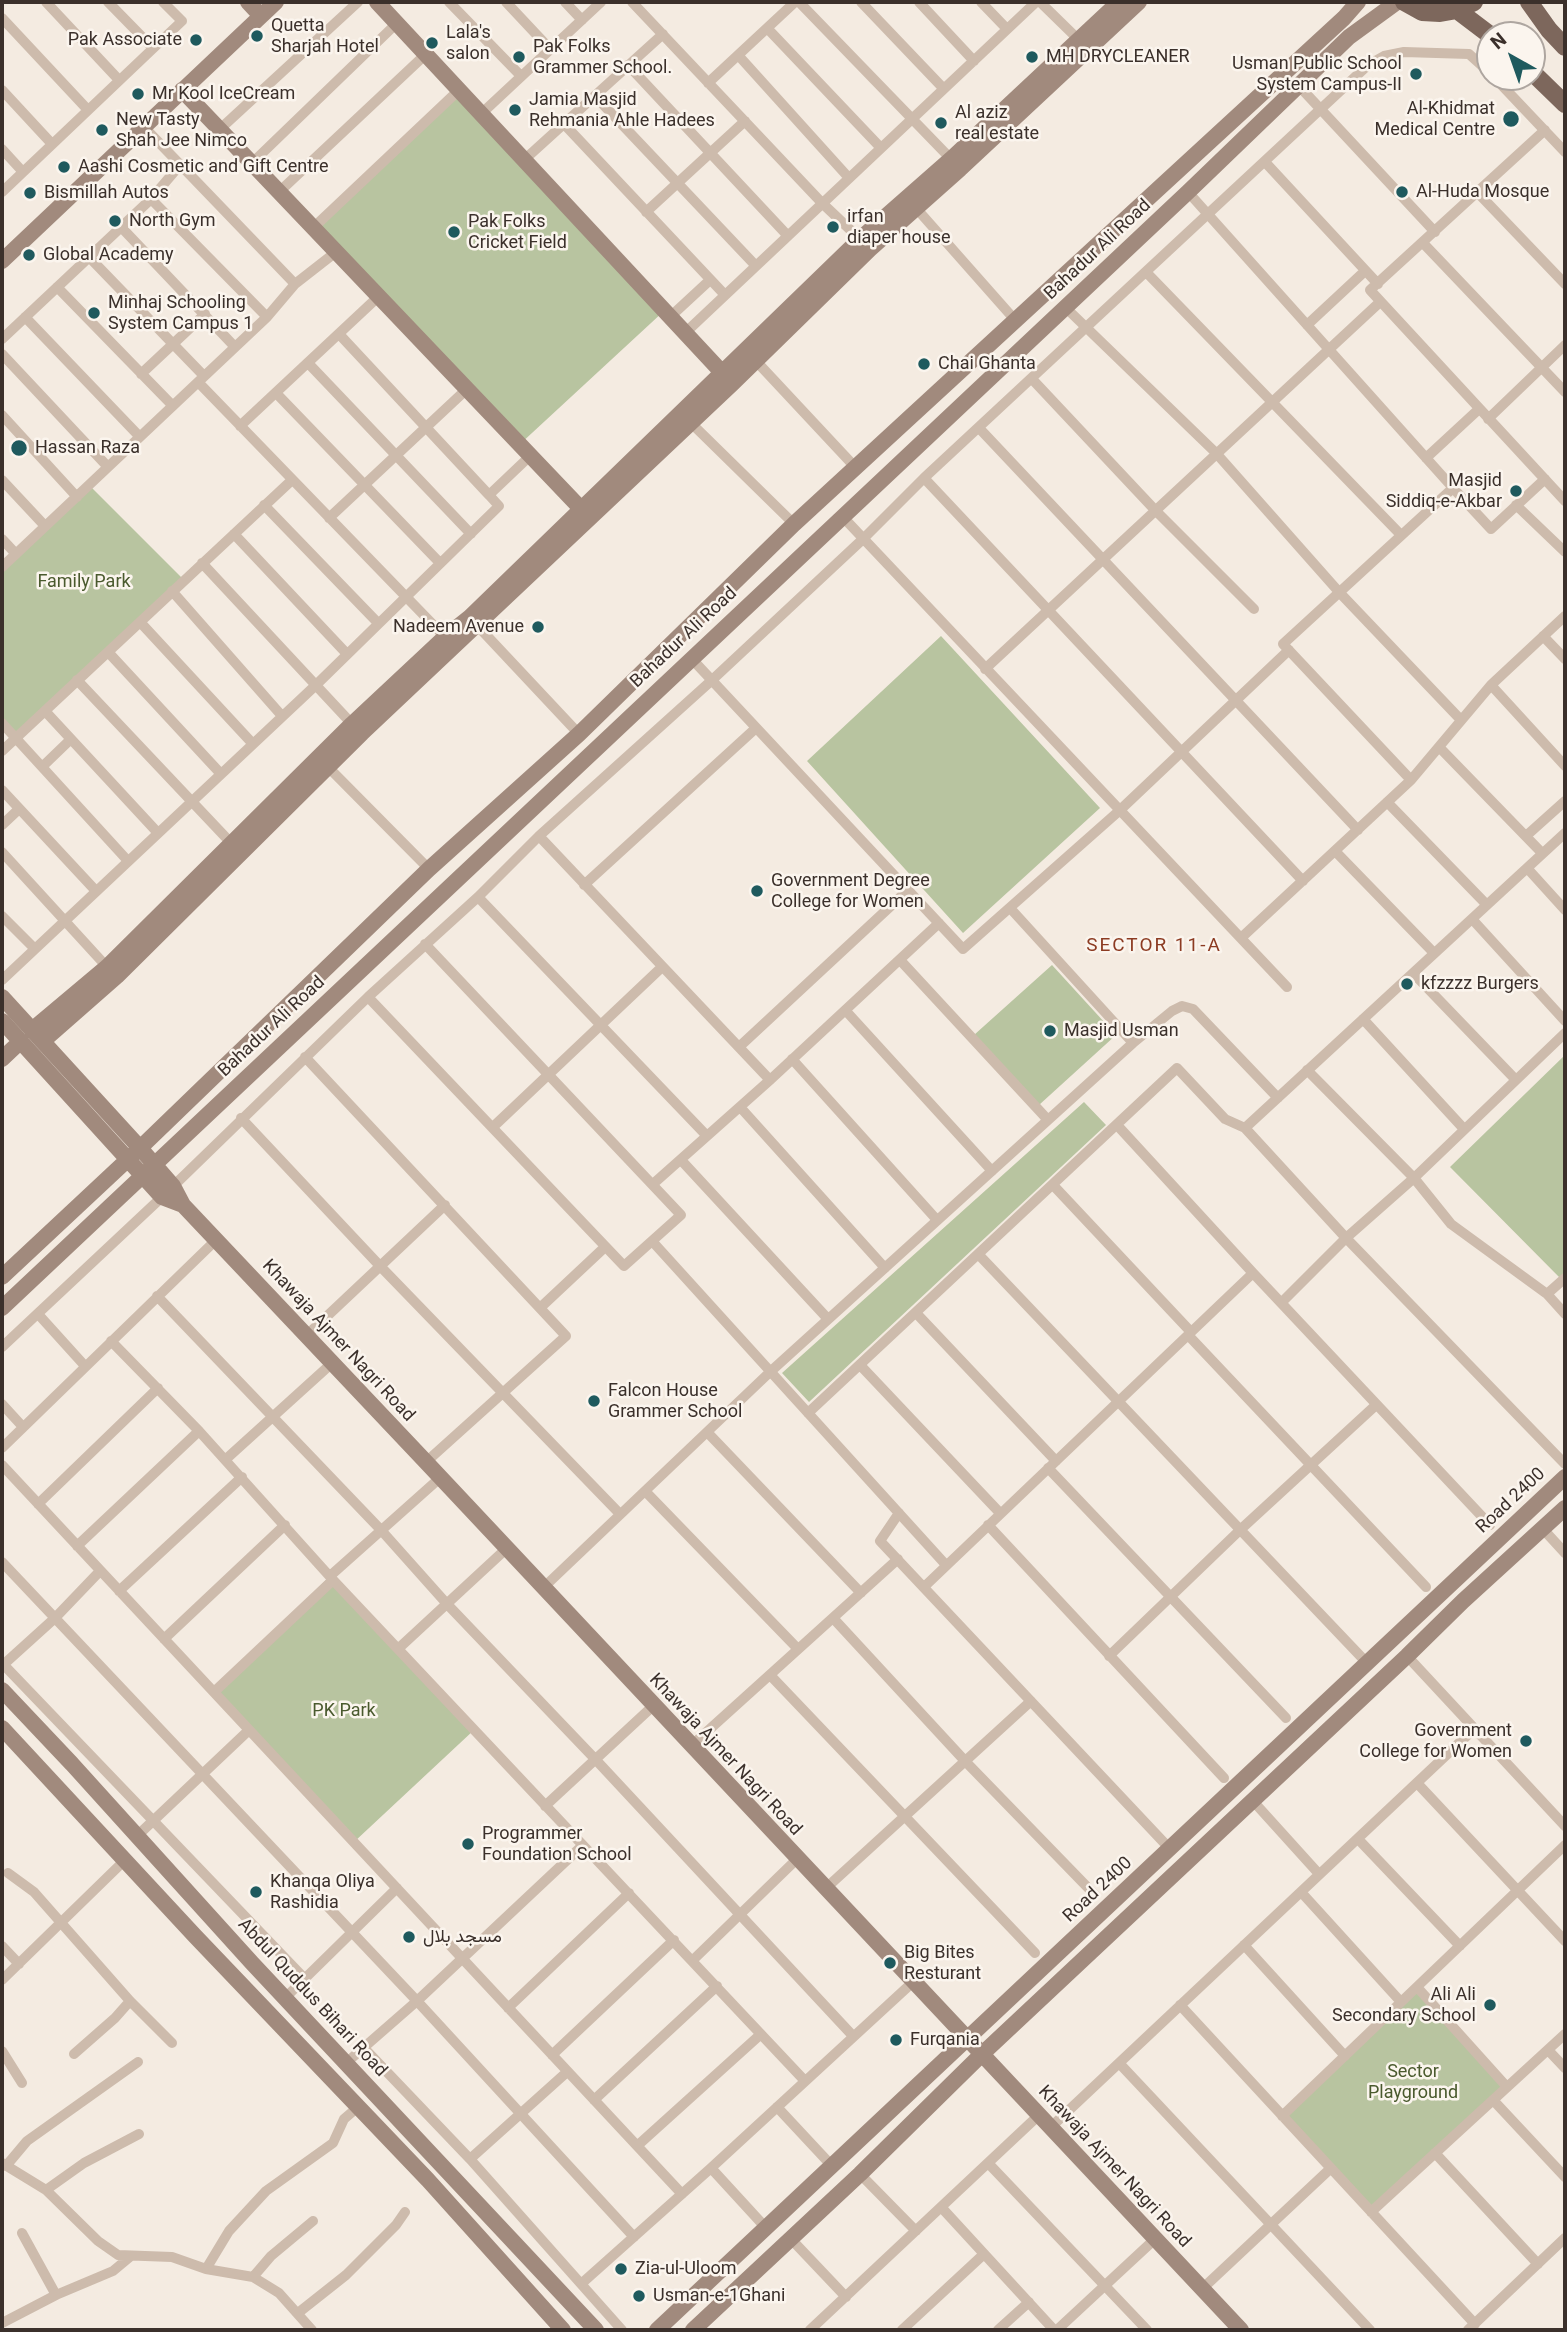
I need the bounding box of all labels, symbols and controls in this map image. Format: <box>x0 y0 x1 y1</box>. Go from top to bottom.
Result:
place label: Quetta Sharjah Hotel <box>271 15 379 58</box>
north arrow <box>1476 21 1546 91</box>
place label: Lala's salon <box>446 22 491 64</box>
marker: Quetta Sharjah Hotel <box>249 28 265 44</box>
text: N <box>1486 28 1511 54</box>
place label: Pak Associate <box>68 29 182 51</box>
marker: Pak Associate <box>188 32 204 48</box>
marker: Lala's salon <box>424 35 440 51</box>
place label: Pak Folks Grammer School. <box>533 36 672 78</box>
place label: MH DRYCLEANER <box>1046 46 1190 68</box>
marker: Pak Folks Grammer School. <box>511 49 527 65</box>
marker: MH DRYCLEANER <box>1024 49 1040 65</box>
place label: Usman Public School System Campus-II <box>1232 53 1402 96</box>
marker: Usman Public School System Campus-II <box>1408 66 1424 82</box>
place label: Mr Kool IceCream <box>152 83 295 105</box>
marker: Mr Kool IceCream <box>130 86 146 102</box>
place label: Jamia Masjid Rehmania Ahle Hadees <box>529 89 715 132</box>
place label: Al-Khidmat Medical Centre <box>1375 98 1495 140</box>
marker: Jamia Masjid Rehmania Ahle Hadees <box>507 102 523 118</box>
place label: Al aziz real estate <box>955 102 1039 144</box>
place label: New Tasty Shah Jee Nimco <box>116 109 247 152</box>
marker: Al-Khidmat Medical Centre <box>1501 109 1521 129</box>
marker: Al aziz real estate <box>933 115 949 131</box>
marker: New Tasty Shah Jee Nimco <box>94 122 110 138</box>
place label: Aashi Cosmetic and Gift Centre <box>78 156 328 178</box>
marker: Aashi Cosmetic and Gift Centre <box>56 159 72 175</box>
place label: Al-Huda Mosque <box>1416 181 1549 203</box>
place label: Bismillah Autos <box>44 182 169 204</box>
marker: Al-Huda Mosque <box>1394 184 1410 200</box>
marker: Bismillah Autos <box>22 185 38 201</box>
street label: Bahadur Ali Road <box>1040 195 1156 305</box>
place label: irfan diaper house <box>847 206 950 248</box>
place label: North Gym <box>129 210 215 232</box>
place label: Pak Folks Cricket Field <box>468 211 567 254</box>
marker: North Gym <box>107 213 123 229</box>
marker: irfan diaper house <box>825 219 841 235</box>
marker: Pak Folks Cricket Field <box>446 224 462 240</box>
place label: Global Academy <box>43 244 174 266</box>
marker: Global Academy <box>21 247 37 263</box>
place label: Minhaj Schooling System Campus 1 <box>108 292 253 334</box>
marker: Minhaj Schooling System Campus 1 <box>86 305 102 321</box>
place label: Chai Ghanta <box>938 353 1036 375</box>
marker: Chai Ghanta <box>916 356 932 372</box>
place label: Hassan Raza <box>35 437 140 459</box>
marker: Hassan Raza <box>9 438 29 458</box>
place label: Masjid Siddiq-e-Akbar <box>1386 470 1502 512</box>
marker: Masjid Siddiq-e-Akbar <box>1508 483 1524 499</box>
park label: Family Park <box>37 571 131 593</box>
street label: Bahadur Ali Road <box>626 583 742 693</box>
place label: Nadeem Avenue <box>393 616 524 638</box>
marker: Nadeem Avenue <box>530 619 546 635</box>
place label: Government Degree College for Women <box>771 870 930 912</box>
marker: Government Degree College for Women <box>749 883 765 899</box>
district label: SECTOR 11-A <box>1088 935 1220 957</box>
street label: Bahadur Ali Road <box>214 972 330 1082</box>
place label: kfzzzz Burgers <box>1421 973 1539 995</box>
marker: kfzzzz Burgers <box>1399 976 1415 992</box>
place label: Masjid Usman <box>1064 1020 1179 1042</box>
marker: Masjid Usman <box>1042 1023 1058 1039</box>
street label: Khawaja Ajmer Nagri Road <box>257 1255 419 1427</box>
place label: Falcon House Grammer School <box>608 1380 742 1422</box>
marker: Falcon House Grammer School <box>586 1393 602 1409</box>
street label: Road 2400 <box>1472 1464 1550 1538</box>
street label: Khawaja Ajmer Nagri Road <box>644 1669 806 1841</box>
park label: PK Park <box>312 1700 376 1722</box>
place label: Government College for Women <box>1359 1720 1512 1762</box>
marker: Government College for Women <box>1518 1733 1534 1749</box>
place label: Programmer Foundation School <box>482 1823 632 1866</box>
marker: Programmer Foundation School <box>460 1836 476 1852</box>
street label: Road 2400 <box>1059 1853 1137 1927</box>
place label: Khanqa Oliya Rashidia <box>270 1871 375 1913</box>
marker: Khanqa Oliya Rashidia <box>248 1884 264 1900</box>
street label: Abdul Quddus Bihari Road <box>233 1914 391 2082</box>
place label: مسجد بلال <box>423 1926 502 1948</box>
marker: مسجد بلال <box>401 1929 417 1945</box>
place label: Big Bites Resturant <box>904 1942 981 1984</box>
marker: Big Bites Resturant <box>882 1955 898 1971</box>
place label: Ali Ali Secondary School <box>1332 1984 1476 2026</box>
marker: Ali Ali Secondary School <box>1482 1997 1498 2013</box>
place label: Furqania <box>910 2029 980 2051</box>
marker: Furqania <box>888 2032 904 2048</box>
park label: Sector Playground <box>1368 2061 1458 2104</box>
street label: Khawaja Ajmer Nagri Road <box>1033 2081 1195 2253</box>
place label: Zia-ul-Uloom <box>635 2258 737 2280</box>
marker: Zia-ul-Uloom <box>613 2261 629 2277</box>
place label: Usman-e-1Ghani <box>653 2285 785 2307</box>
marker: Usman-e-1Ghani <box>631 2288 647 2304</box>

